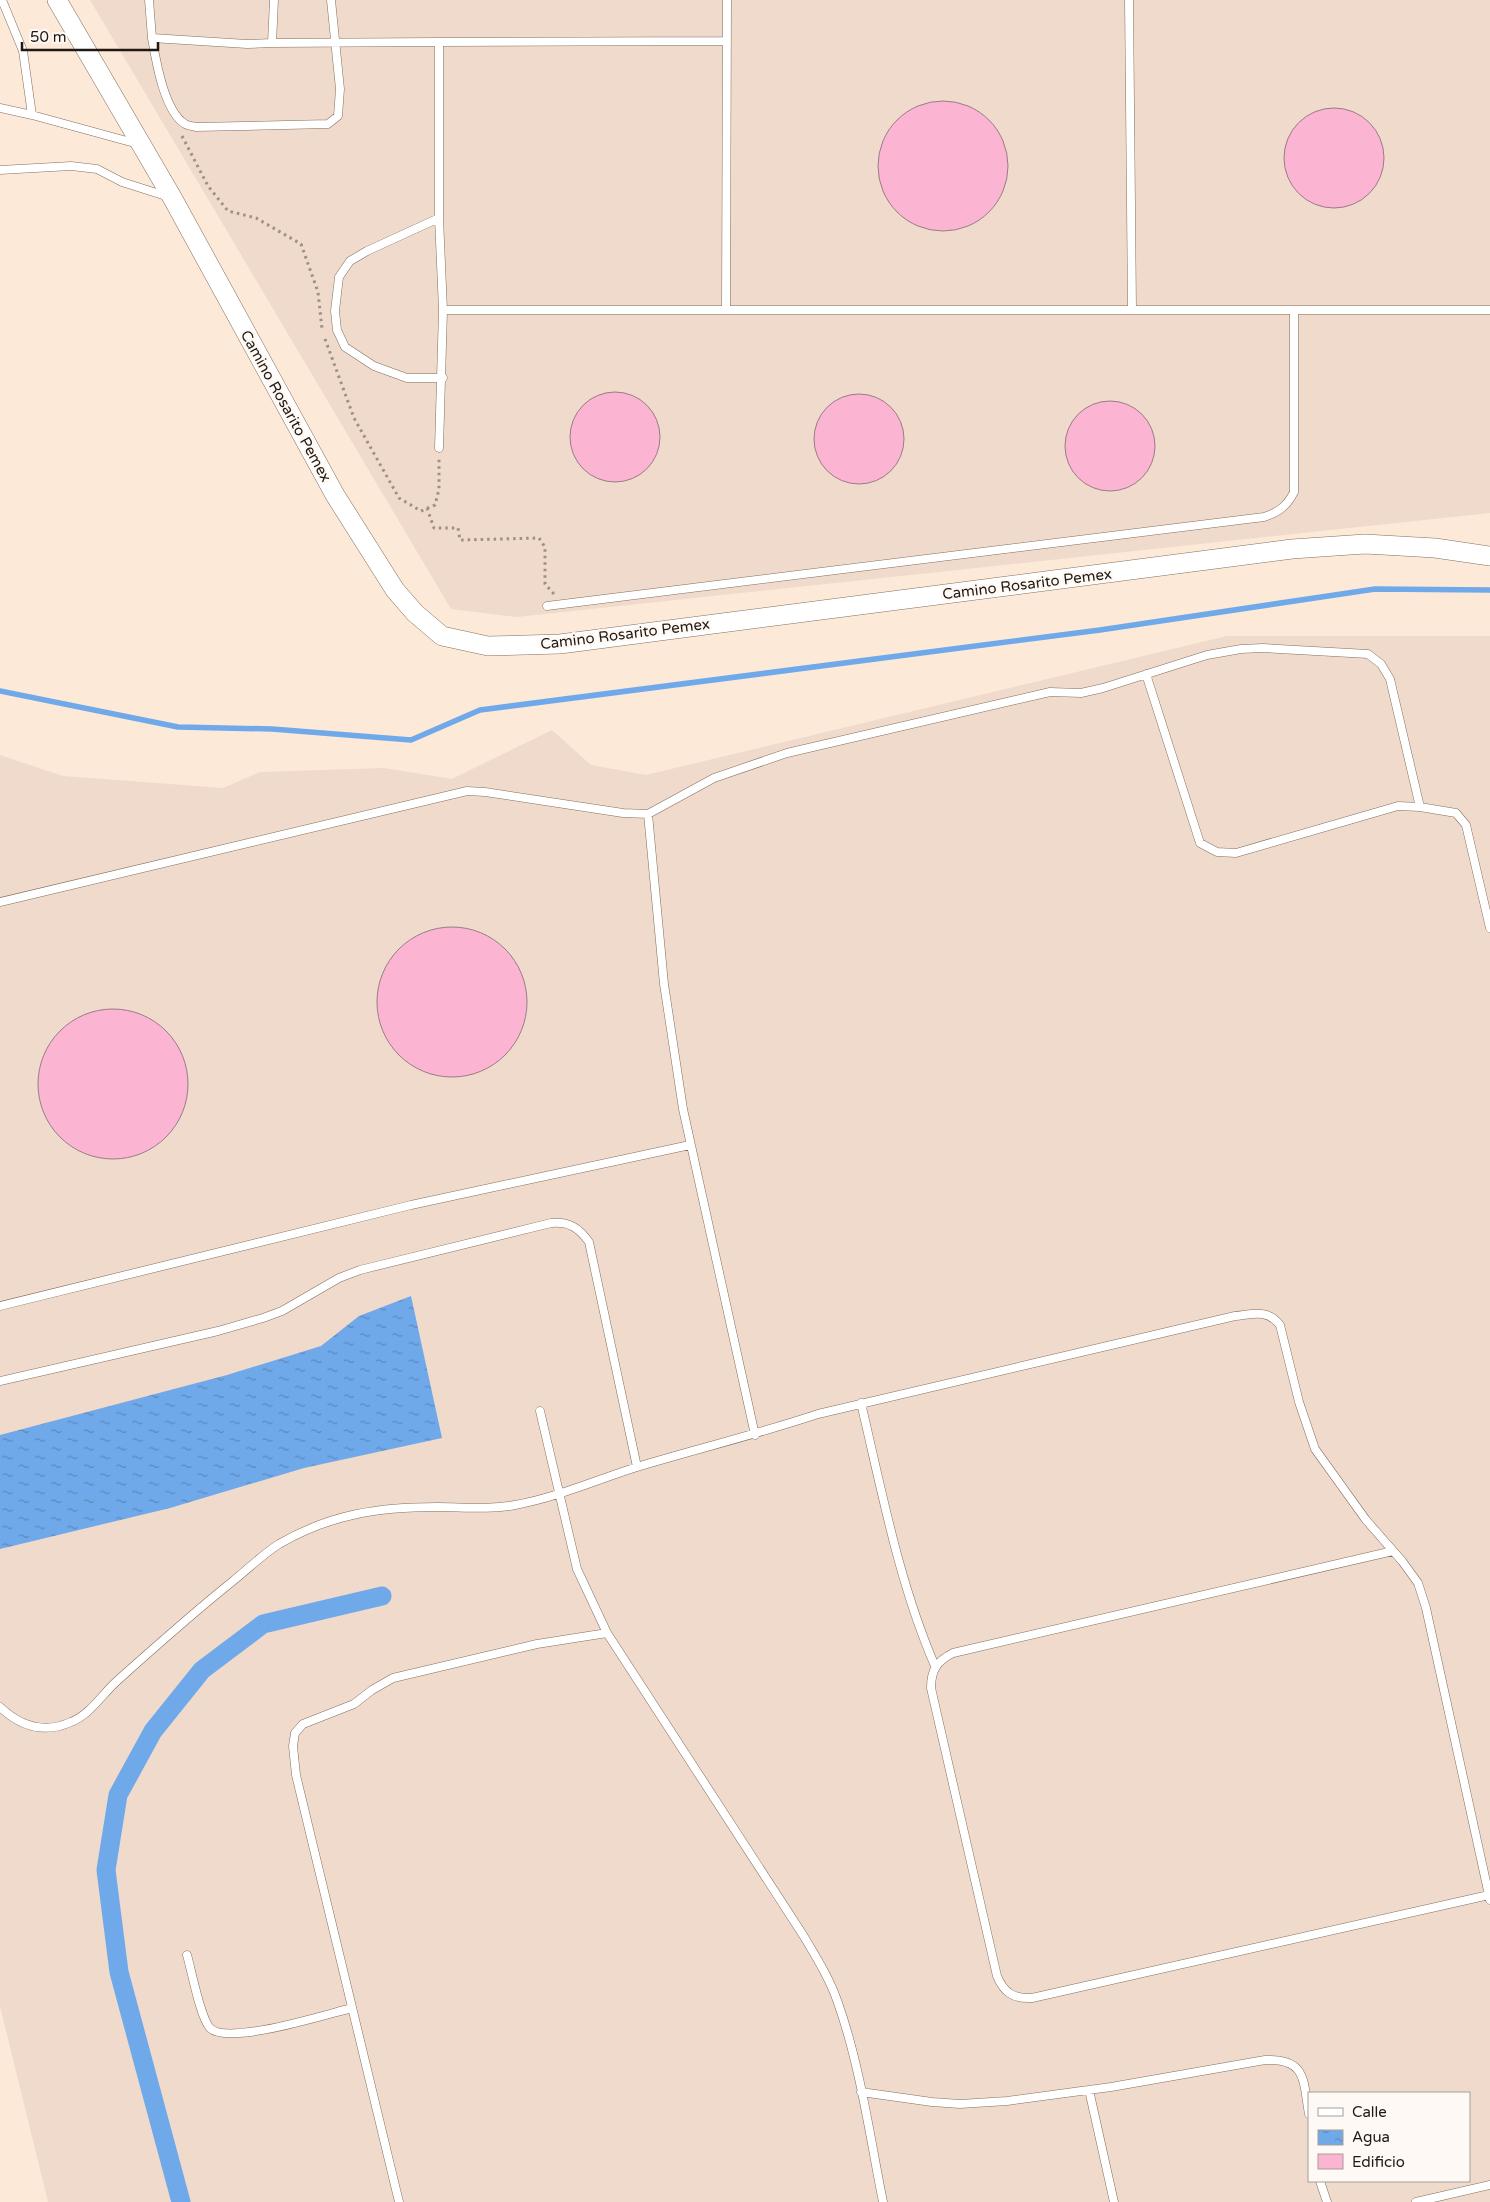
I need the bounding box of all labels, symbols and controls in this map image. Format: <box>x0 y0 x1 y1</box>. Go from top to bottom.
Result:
scale bar <box>22 20 159 52</box>
text: 50 m <box>30 28 67 46</box>
street label: Camino Rosarito Pemex <box>237 327 335 485</box>
street label: Camino Rosarito Pemex <box>941 565 1113 603</box>
street label: Camino Rosarito Pemex <box>539 615 711 653</box>
legend <box>1308 2092 1470 2182</box>
text: Calle <box>1352 2103 1387 2121</box>
text: Agua <box>1352 2128 1390 2146</box>
text: Edificio <box>1352 2153 1405 2171</box>

